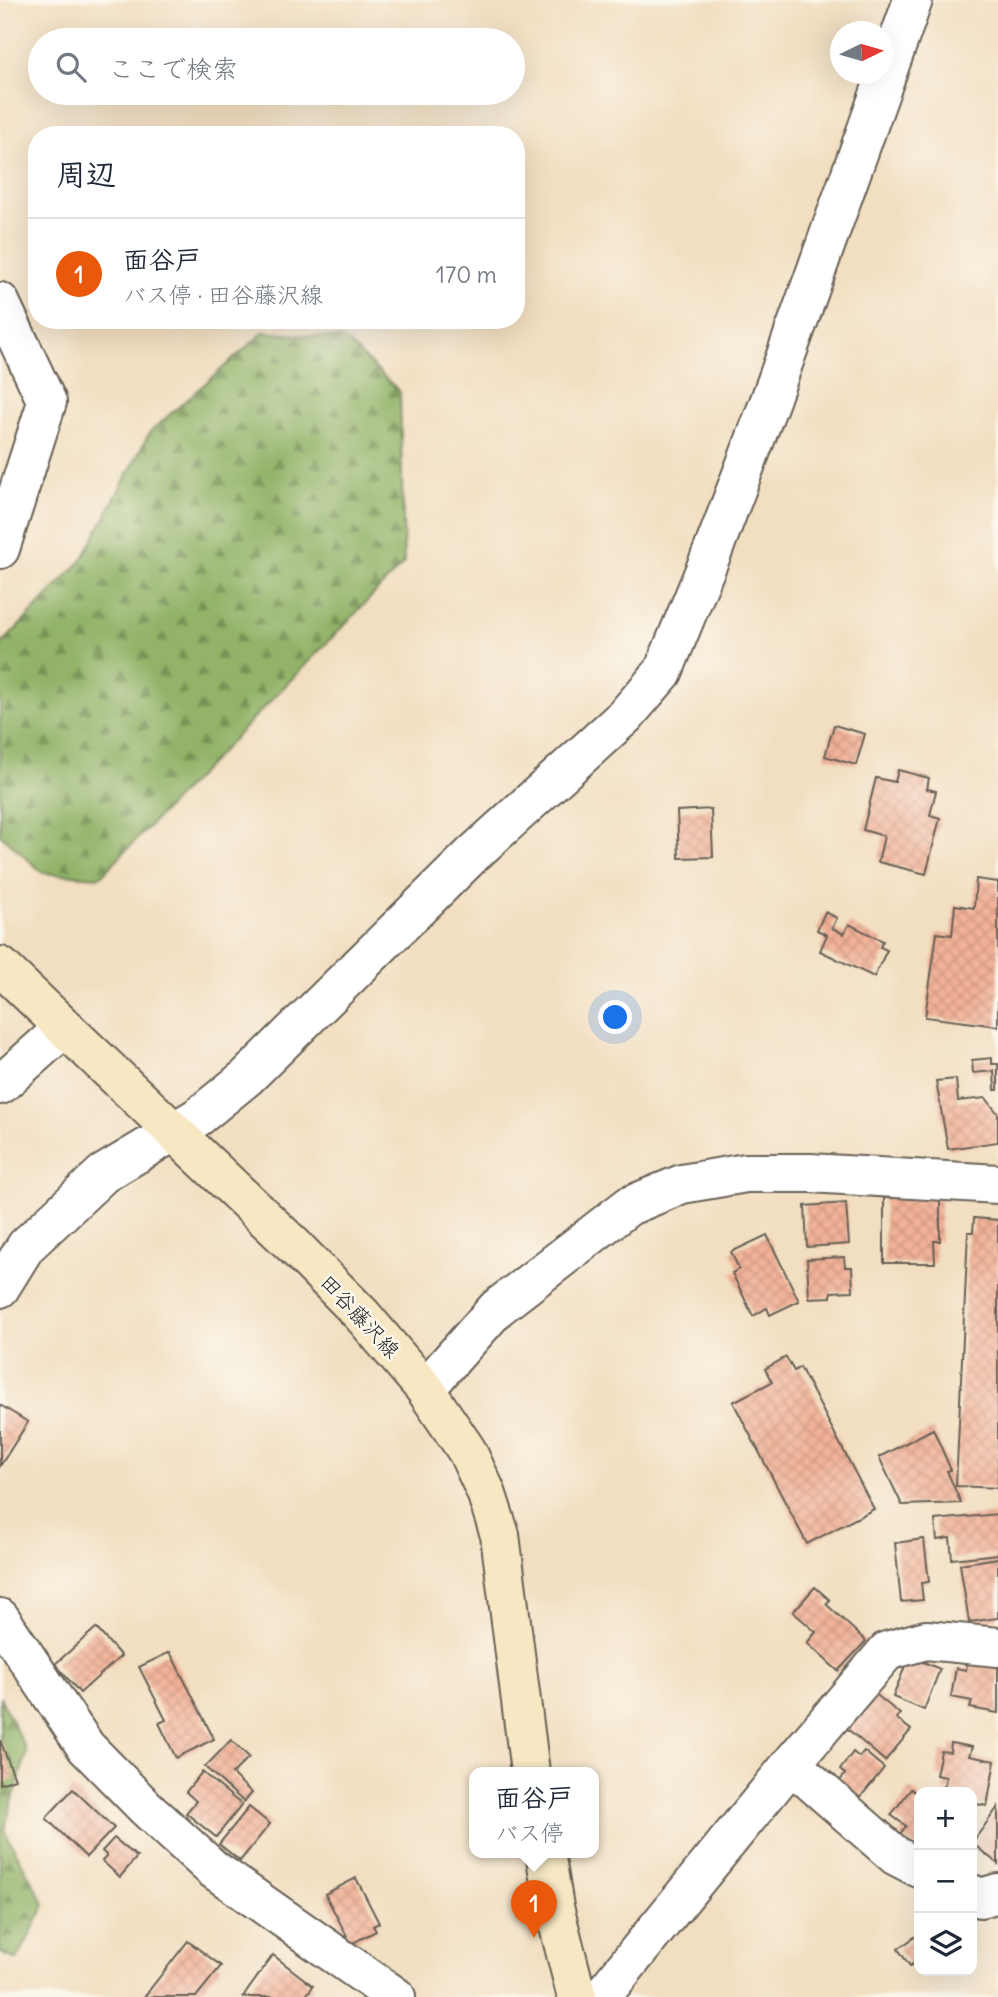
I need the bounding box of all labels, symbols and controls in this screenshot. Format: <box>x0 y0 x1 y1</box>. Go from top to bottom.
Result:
north arrow <box>830 21 893 84</box>
search box <box>28 28 525 105</box>
icon: search <box>52 48 90 86</box>
text: ここで検索 <box>108 52 238 85</box>
text: 周辺 <box>56 155 116 193</box>
text: 面谷戸 <box>123 243 201 276</box>
text: 1 <box>74 260 84 289</box>
text: 170 m <box>436 260 497 289</box>
text: バス停 · 田谷藤沢線 <box>123 280 323 309</box>
your location <box>598 1000 632 1034</box>
street label: 田谷藤沢線 <box>314 1268 406 1364</box>
popup <box>469 1767 599 1858</box>
text: 面谷戸 <box>495 1781 573 1814</box>
map controls <box>914 1787 977 1976</box>
button: + <box>914 1787 977 1850</box>
text: バス停 <box>495 1818 564 1847</box>
button: − <box>914 1850 977 1913</box>
pin: 1 <box>511 1880 557 1938</box>
button: layers <box>914 1913 977 1976</box>

